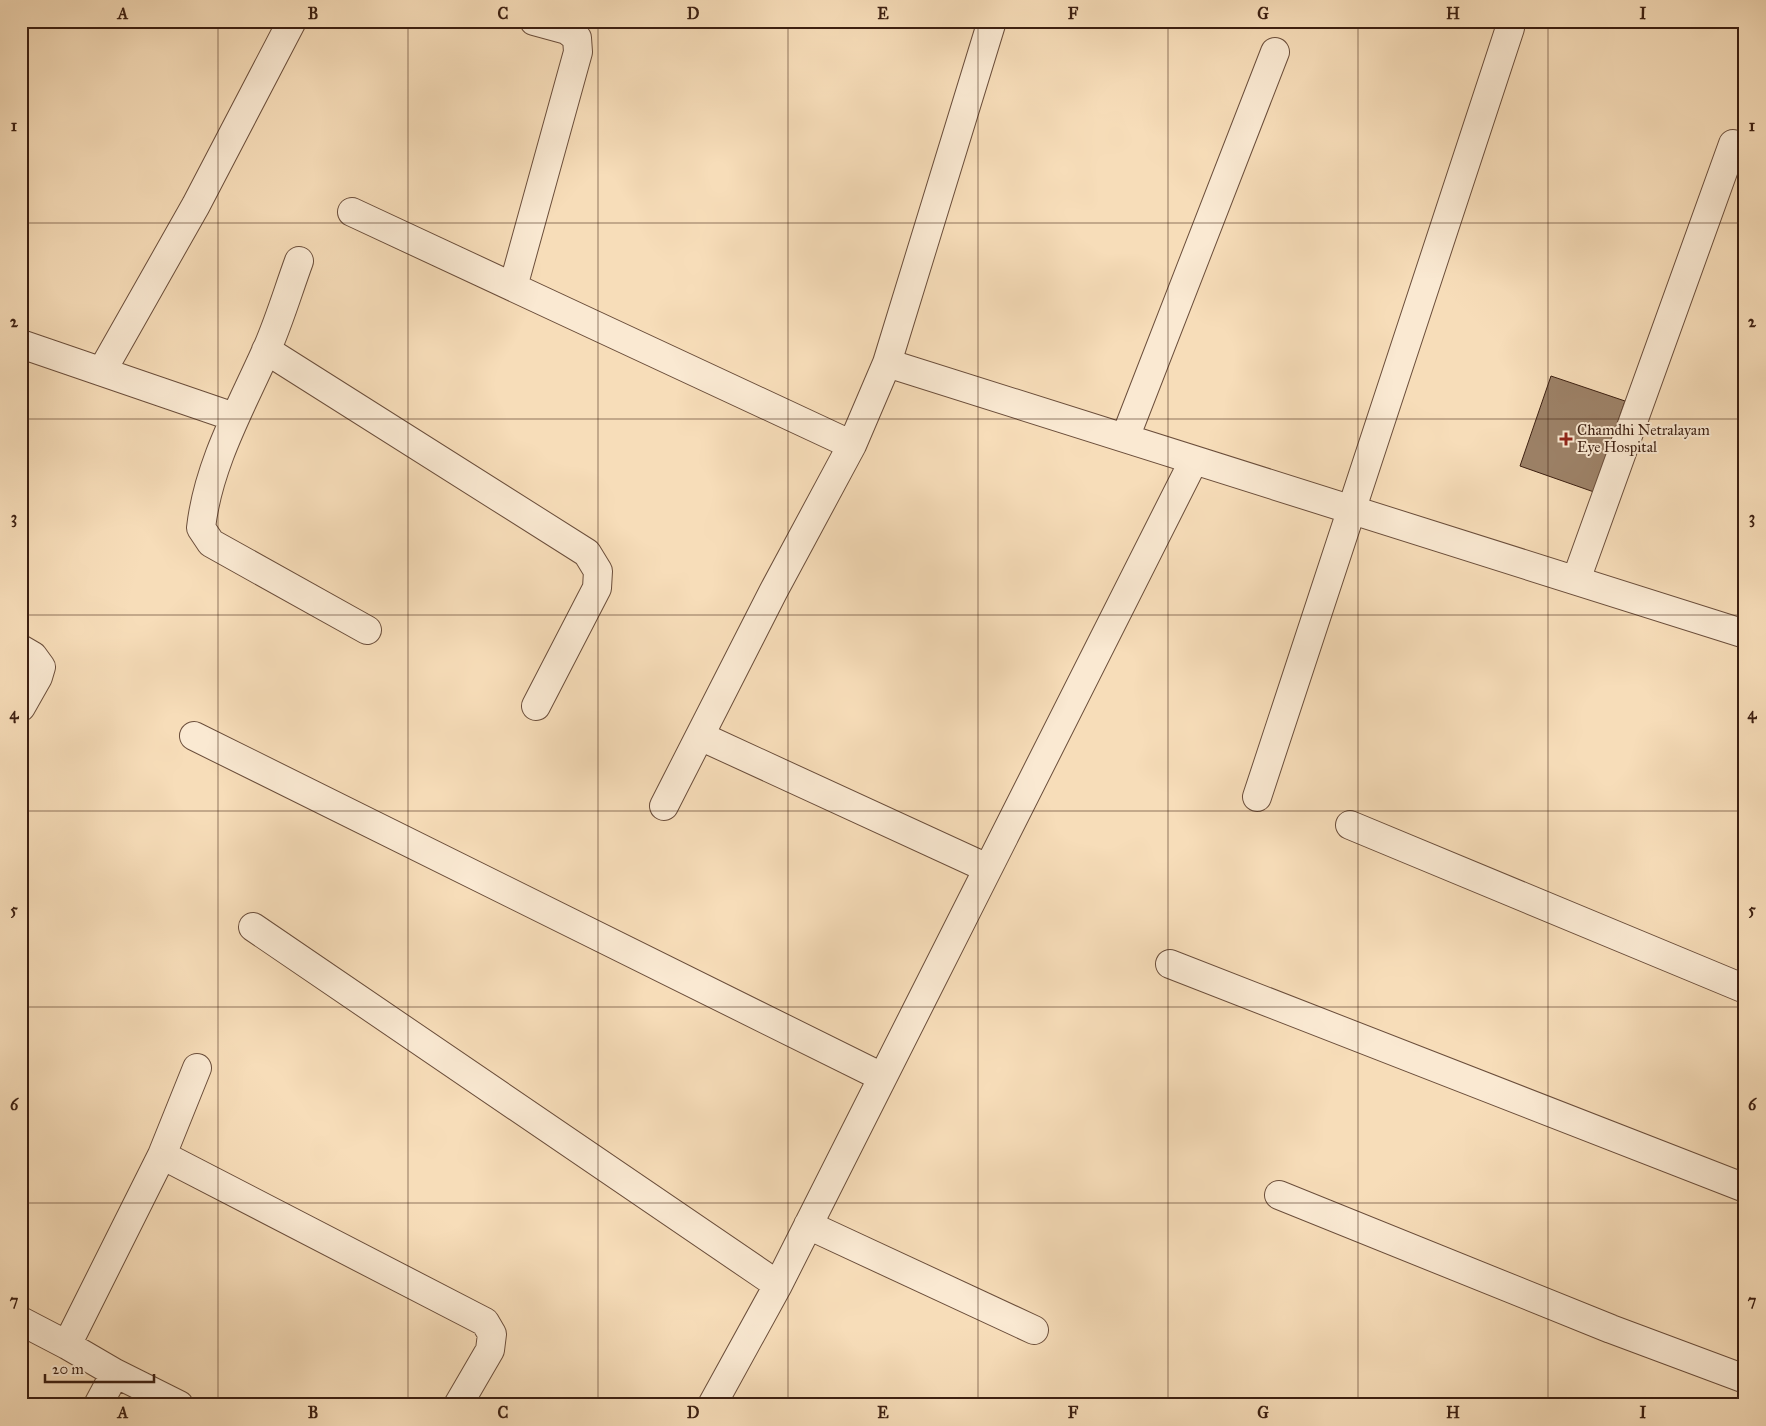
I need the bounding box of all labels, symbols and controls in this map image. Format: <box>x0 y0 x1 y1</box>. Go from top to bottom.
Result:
text: A <box>117 4 129 23</box>
text: B <box>308 4 318 23</box>
text: C <box>498 4 509 23</box>
text: D <box>687 4 700 23</box>
text: E <box>877 4 889 23</box>
text: F <box>1068 4 1079 23</box>
text: G <box>1257 4 1269 23</box>
text: H <box>1446 4 1460 23</box>
text: I <box>1640 4 1647 23</box>
text: 1 <box>11 116 18 135</box>
text: 1 <box>1749 116 1756 135</box>
text: 2 <box>10 312 19 331</box>
text: 2 <box>1748 312 1757 331</box>
place label: Chamdhi Netralayam Eye Hospital <box>1577 421 1710 456</box>
marker: Chamdhi Netralayam Eye Hospital <box>1559 432 1573 446</box>
text: 3 <box>11 508 17 528</box>
text: 3 <box>1749 508 1755 528</box>
text: 4 <box>10 704 20 724</box>
text: 4 <box>1748 704 1758 724</box>
text: 5 <box>10 900 18 919</box>
text: 5 <box>1748 900 1756 919</box>
text: 6 <box>10 1095 19 1114</box>
text: 6 <box>1748 1095 1757 1114</box>
text: 7 <box>10 1291 19 1310</box>
text: 7 <box>1748 1291 1757 1310</box>
scale bar <box>45 1351 154 1383</box>
text: 20 m <box>52 1360 84 1378</box>
text: A <box>117 1403 129 1422</box>
text: B <box>308 1403 318 1422</box>
text: C <box>498 1403 509 1422</box>
text: D <box>687 1403 700 1422</box>
text: E <box>877 1403 889 1422</box>
text: F <box>1068 1403 1079 1422</box>
text: G <box>1257 1403 1269 1422</box>
text: H <box>1446 1403 1460 1422</box>
text: I <box>1640 1403 1647 1422</box>

